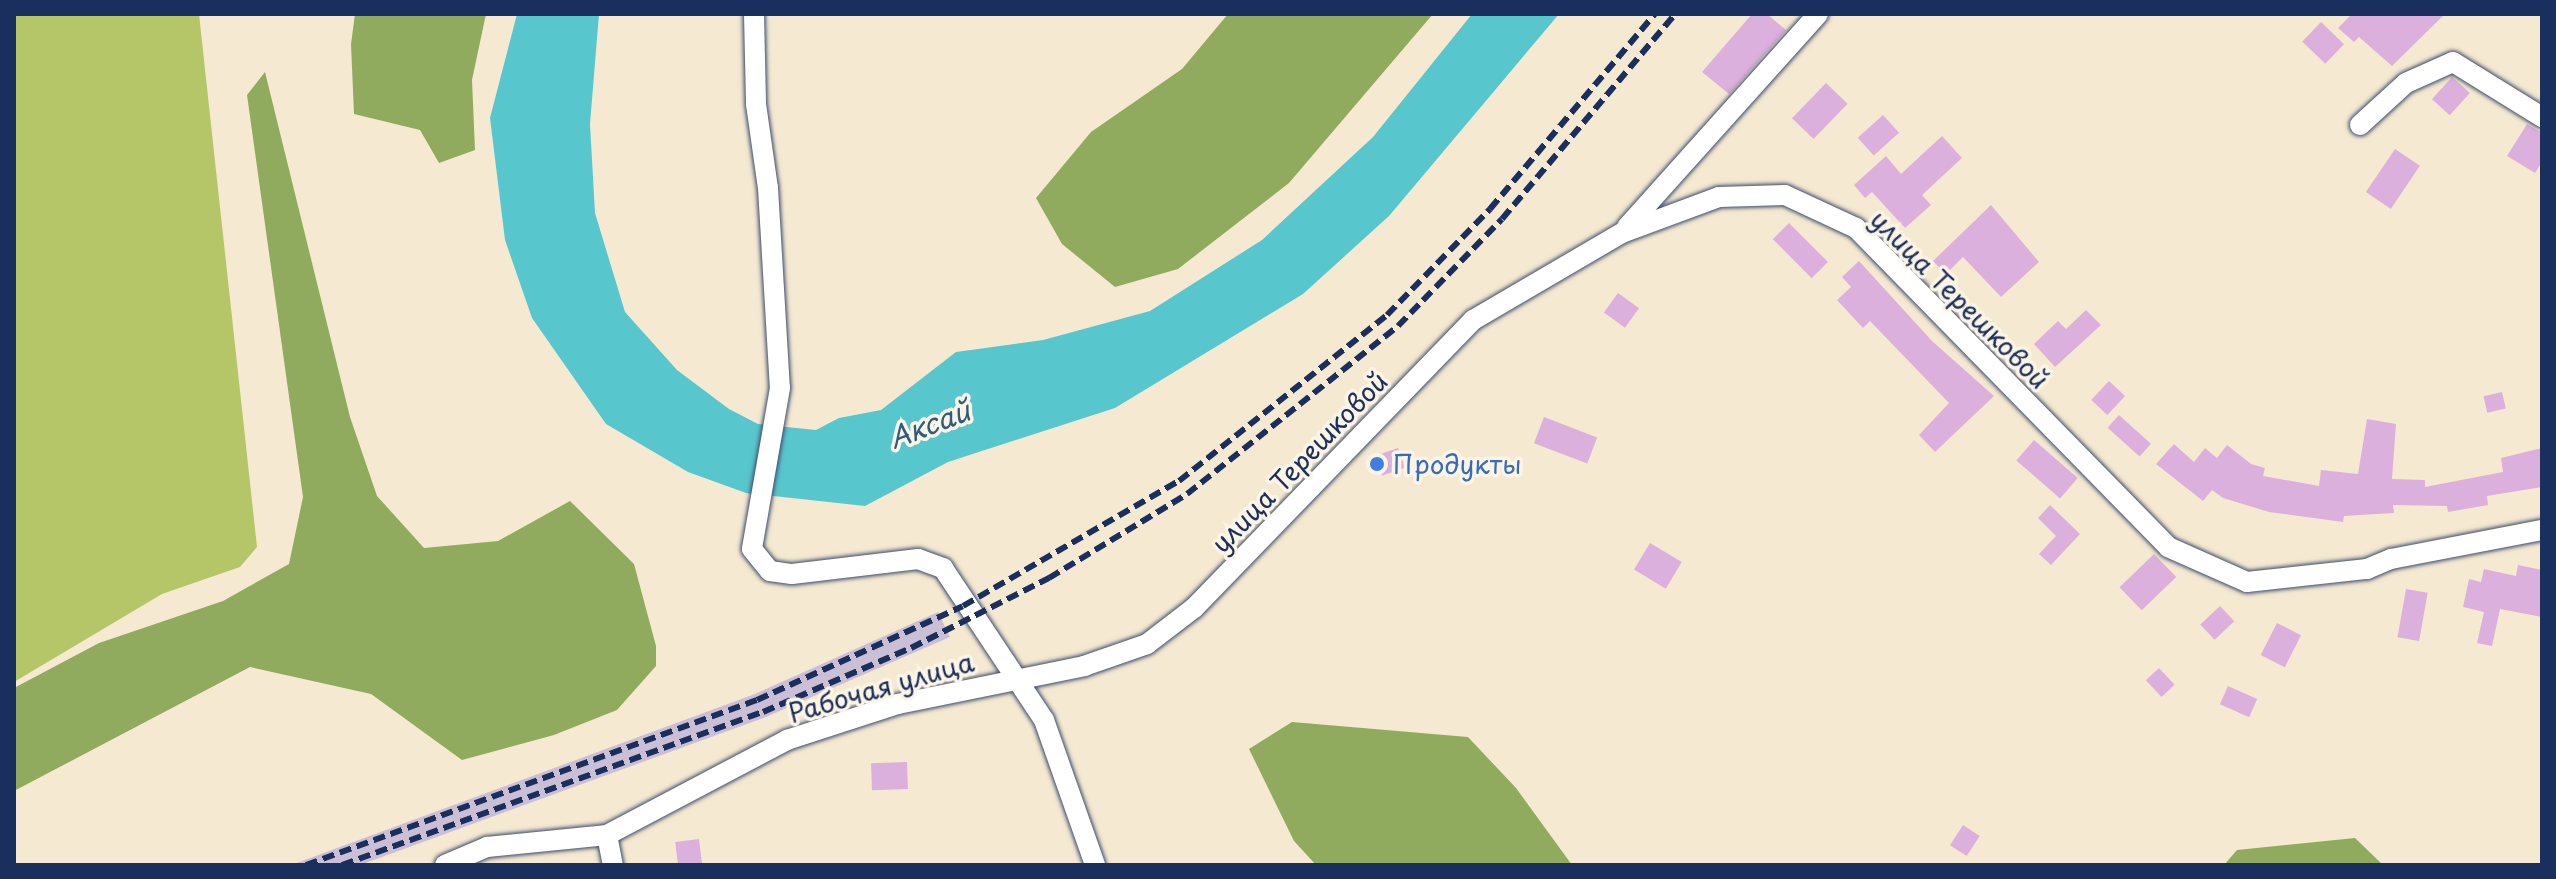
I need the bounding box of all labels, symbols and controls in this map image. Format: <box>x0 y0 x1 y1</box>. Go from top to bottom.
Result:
street label: улица Терешковой <box>1864 203 2056 395</box>
street label: улица Терешковой <box>1204 365 1394 559</box>
water label: Аксай <box>884 393 974 455</box>
place label: Продукты <box>1393 448 1521 480</box>
marker: Продукты <box>1368 455 1386 473</box>
street label: Рабочая улица <box>784 646 978 728</box>

